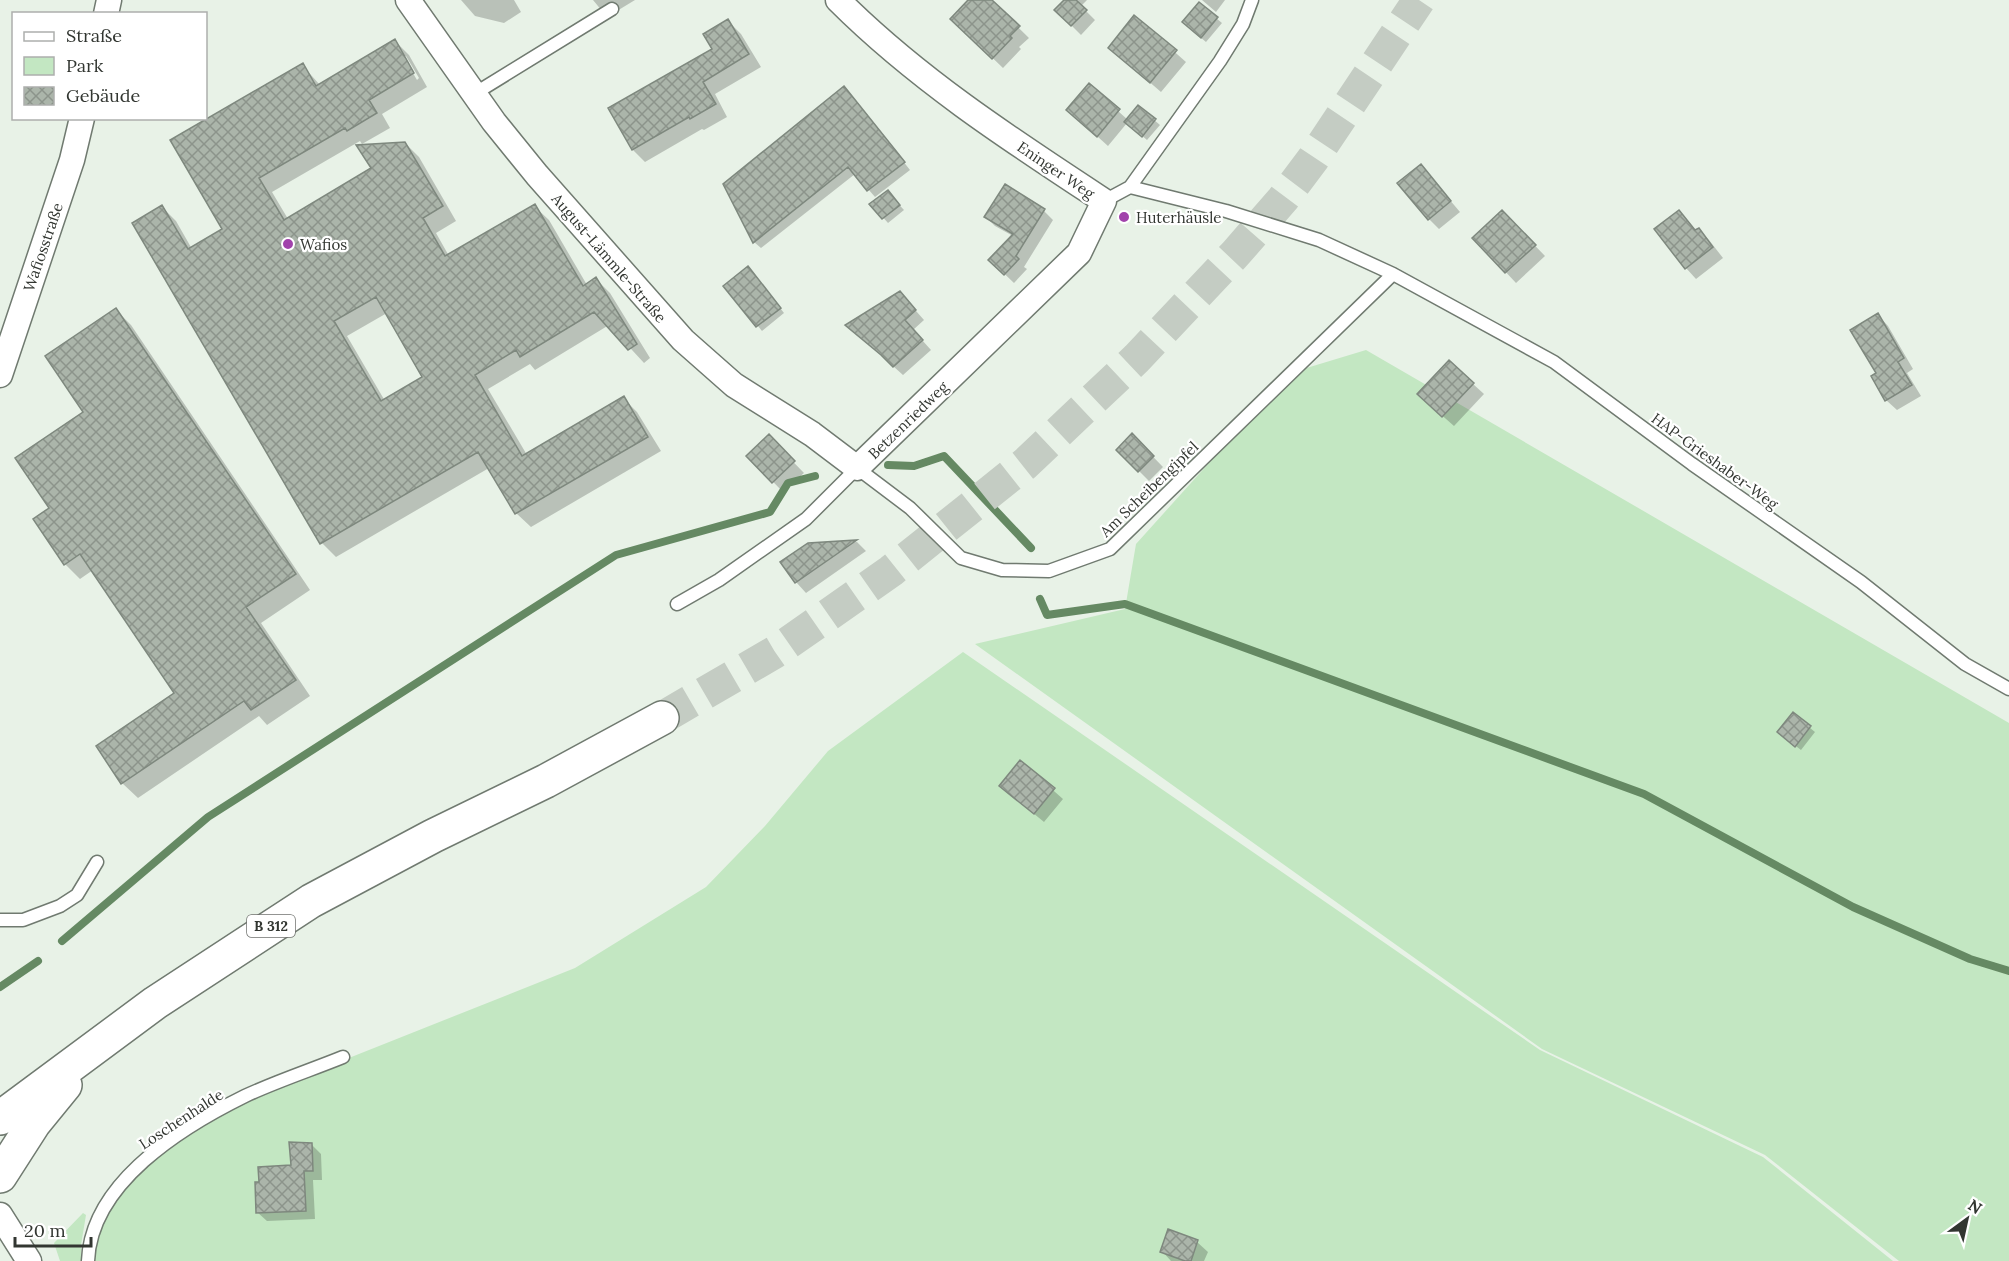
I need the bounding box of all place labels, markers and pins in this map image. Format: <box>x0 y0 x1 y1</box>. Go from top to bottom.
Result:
place label: Huterhäusle <box>1136 208 1222 227</box>
marker: Huterhäusle <box>1117 210 1131 224</box>
place label: Wafios <box>300 235 347 254</box>
marker: Wafios <box>281 237 295 251</box>

